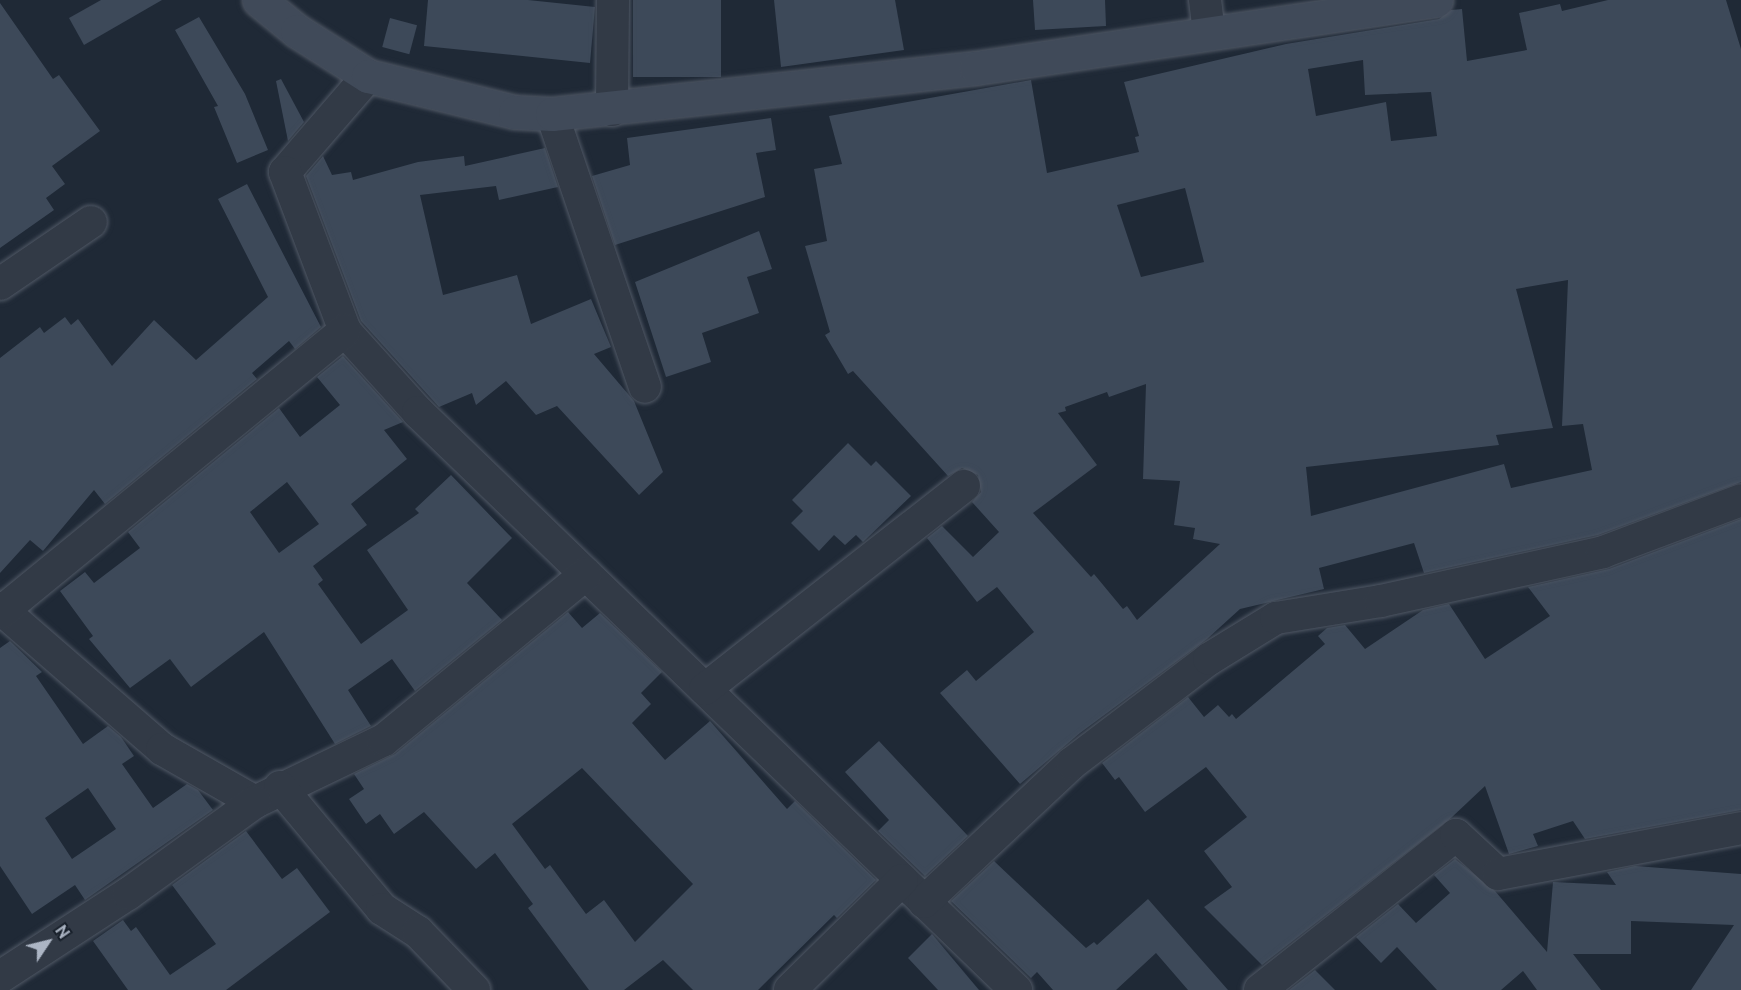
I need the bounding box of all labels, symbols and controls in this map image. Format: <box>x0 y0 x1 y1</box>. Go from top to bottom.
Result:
north arrow <box>18 912 78 972</box>
text: N <box>52 922 74 942</box>

